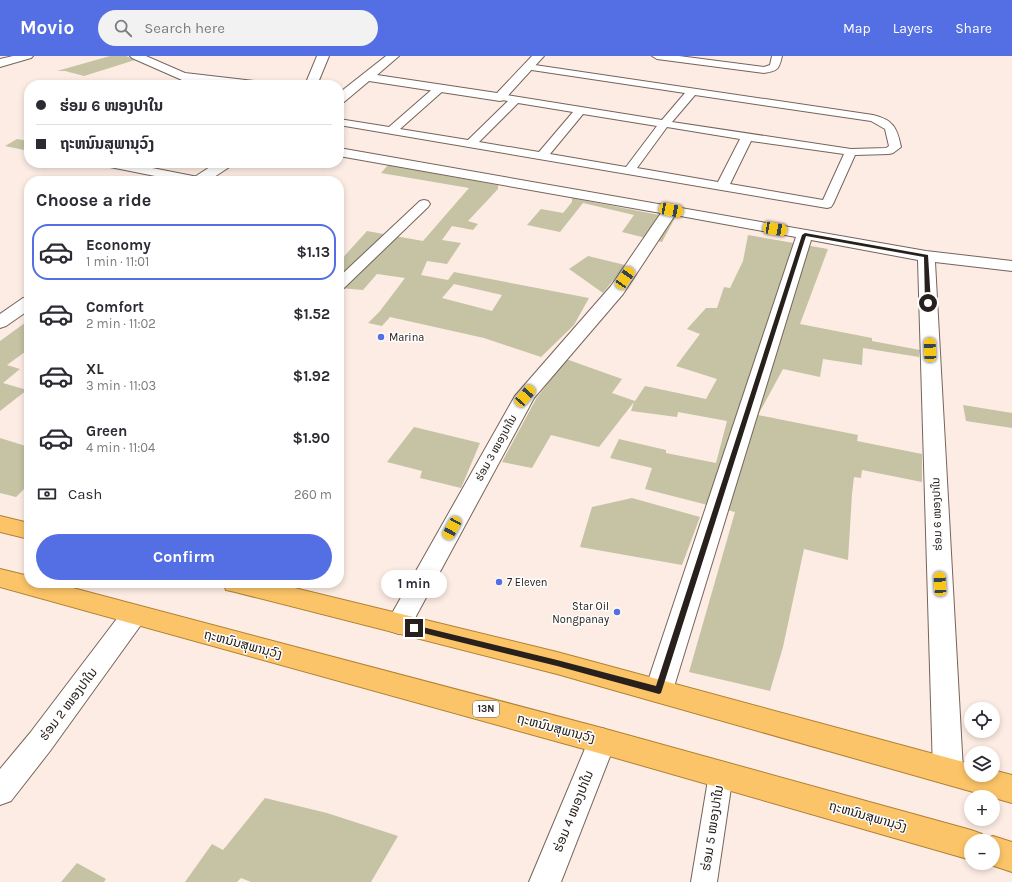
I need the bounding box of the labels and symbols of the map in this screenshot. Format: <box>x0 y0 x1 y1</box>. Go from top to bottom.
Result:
car <box>658 202 684 218</box>
car <box>762 221 788 237</box>
car <box>613 265 637 291</box>
route start <box>919 294 937 312</box>
place label: Marina <box>389 331 424 344</box>
marker: Marina <box>376 332 386 342</box>
car <box>924 338 936 362</box>
car <box>513 383 537 409</box>
street label: ຮ່ອມ 3 ໜອງປາໃນ <box>472 413 520 483</box>
street label: ຮ່ອມ 6 ໜອງປາໃນ <box>929 477 945 551</box>
car <box>441 515 463 541</box>
callout: 1 min <box>381 570 447 598</box>
car <box>933 572 947 596</box>
place label: 7 Eleven <box>507 576 548 589</box>
marker: 7 Eleven <box>494 577 504 587</box>
place label: Star Oil Nongpanay <box>552 600 609 626</box>
marker: Star Oil Nongpanay <box>612 607 622 617</box>
route end <box>405 619 423 637</box>
street label: ຖະຫນົນສຸພານຸວົງ <box>202 626 284 663</box>
street label: ຮ່ອມ 2 ໜອງປາໃນ <box>36 665 100 743</box>
road number: 13N <box>473 701 499 717</box>
street label: ຖະຫນົນສຸພານຸວົງ <box>515 710 597 747</box>
street label: ຮ່ອມ 4 ໜອງປາໃນ <box>550 768 596 854</box>
street label: ຮ່ອມ 5 ໜອງປາໃນ <box>698 784 726 872</box>
street label: ຖະຫນົນສຸພານຸວົງ <box>827 798 909 835</box>

